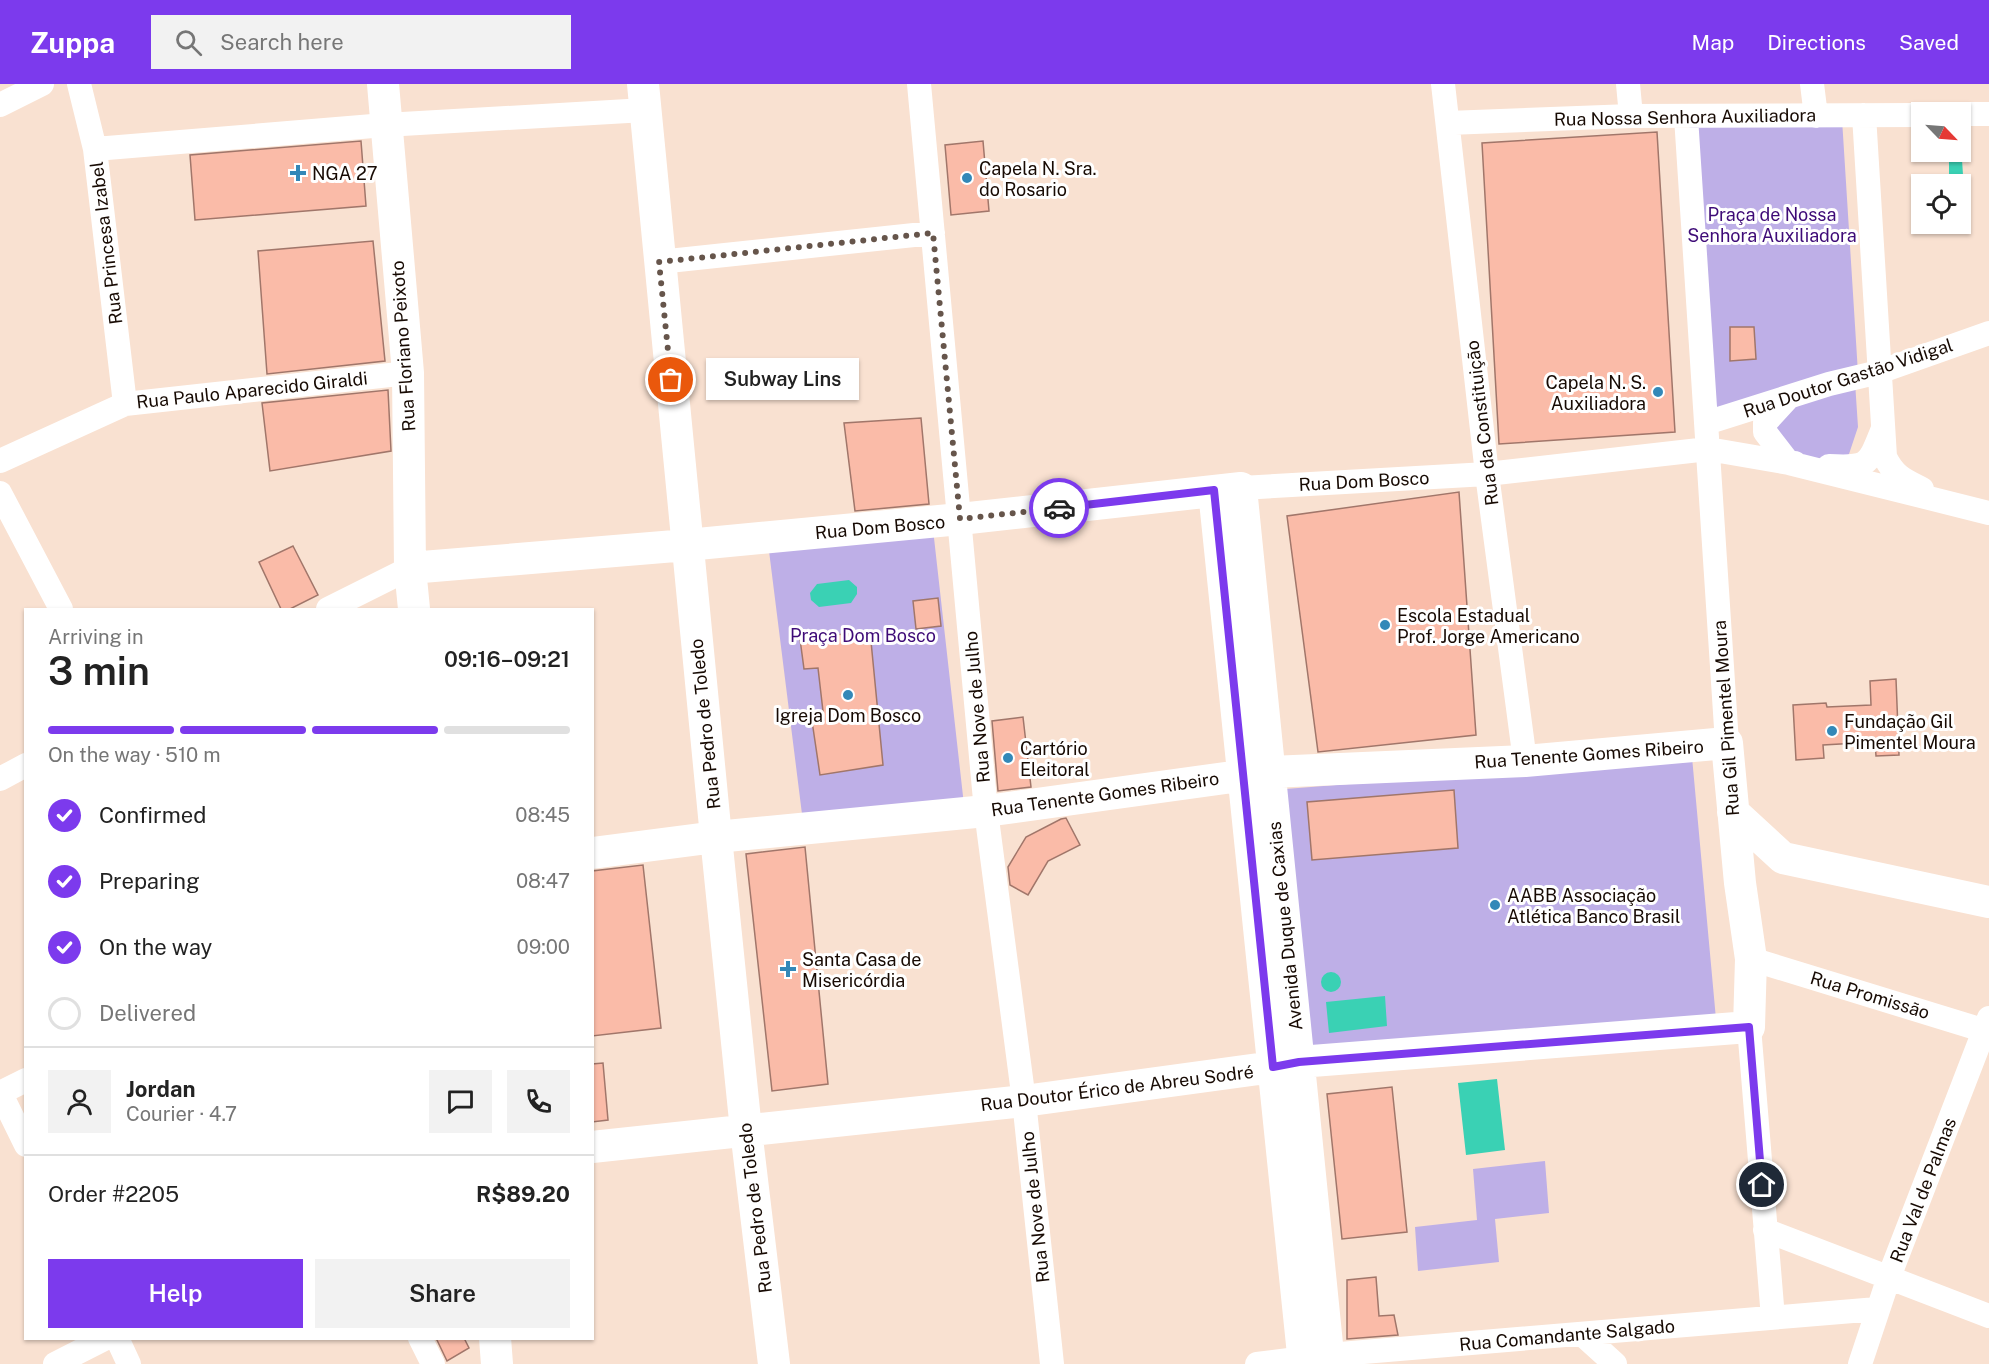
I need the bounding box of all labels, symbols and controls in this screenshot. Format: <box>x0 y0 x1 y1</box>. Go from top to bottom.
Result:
search box <box>151 15 571 69</box>
text: Zuppa <box>30 26 115 59</box>
icon: search <box>172 26 205 59</box>
text: Search here <box>220 29 344 55</box>
text: Map <box>1692 30 1734 55</box>
text: Directions <box>1767 30 1866 55</box>
text: Saved <box>1899 30 1959 55</box>
north arrow <box>1911 102 1971 162</box>
map controls <box>1911 102 1971 234</box>
street label: Rua Nossa Senhora Auxiliadora <box>1554 104 1816 130</box>
place label: Capela N. Sra. do Rosario <box>979 158 1097 200</box>
street label: Rua Princesa Izabel <box>86 160 126 326</box>
place label: NGA 27 <box>312 163 378 184</box>
marker: NGA 27 <box>289 164 307 182</box>
marker: Capela N. Sra. do Rosario <box>960 171 974 185</box>
button: locate <box>1911 174 1971 234</box>
park label: Praça de Nossa Senhora Auxiliadora <box>1687 204 1857 246</box>
street label: Rua Floriano Peixoto <box>387 260 419 432</box>
street label: Rua Doutor Gastão Vidigal <box>1740 334 1956 422</box>
street label: Rua da Constituição <box>1461 339 1503 507</box>
pin <box>645 354 696 405</box>
callout: Subway Lins <box>707 359 860 401</box>
icon: bag <box>654 363 687 396</box>
street label: Rua Paulo Aparecido Giraldi <box>135 367 369 413</box>
text: Subway Lins <box>724 367 841 391</box>
place label: Capela N. S. Auxiliadora <box>1546 372 1646 414</box>
marker: Capela N. S. Auxiliadora <box>1651 385 1665 399</box>
street label: Rua Dom Bosco <box>1298 467 1430 495</box>
courier <box>1029 478 1089 538</box>
icon: car <box>1043 492 1076 525</box>
street label: Rua Dom Bosco <box>814 511 946 543</box>
place label: Escola Estadual Prof. Jorge Americano <box>1397 605 1580 647</box>
marker: Escola Estadual Prof. Jorge Americano <box>1378 618 1392 632</box>
street label: Rua Gil Pimentel Moura <box>1709 619 1743 817</box>
text: Arriving in <box>48 625 143 649</box>
park label: Praça Dom Bosco <box>790 625 936 646</box>
street label: Rua Nove de Julho <box>960 630 994 784</box>
street label: Rua Pedro de Toledo <box>686 638 724 810</box>
text: 09:16–09:21 <box>444 646 570 672</box>
text: 3 min <box>48 648 150 694</box>
marker: Igreja Dom Bosco <box>841 688 855 702</box>
place label: Igreja Dom Bosco <box>775 705 921 726</box>
place label: Fundação Gil Pimentel Moura <box>1844 711 1976 753</box>
marker: Fundação Gil Pimentel Moura <box>1825 724 1839 738</box>
street label: Rua Tenente Gomes Ribeiro <box>1474 736 1704 772</box>
place label: Cartório Eleitoral <box>1020 738 1090 780</box>
text: On the way · 510 m <box>48 743 220 767</box>
marker: Cartório Eleitoral <box>1001 751 1015 765</box>
street label: Rua Tenente Gomes Ribeiro <box>990 768 1220 820</box>
icon: check <box>48 799 81 832</box>
text: Confirmed <box>99 802 206 828</box>
text: 08:45 <box>515 803 570 827</box>
street label: Avenida Duque de Caxias <box>1264 821 1306 1031</box>
icon: check <box>48 865 81 898</box>
text: Preparing <box>99 868 200 894</box>
text: 08:47 <box>516 869 570 893</box>
place label: AABB Associação Atlética Banco Brasil <box>1507 885 1680 927</box>
marker: AABB Associação Atlética Banco Brasil <box>1488 898 1502 912</box>
icon: check <box>48 931 81 964</box>
text: On the way <box>99 934 212 960</box>
text: 09:00 <box>517 935 570 959</box>
place label: Santa Casa de Misericórdia <box>802 949 922 991</box>
marker: Santa Casa de Misericórdia <box>779 960 797 978</box>
street label: Rua Promissão <box>1808 967 1932 1023</box>
text: Delivered <box>99 1000 196 1026</box>
street label: Rua Doutor Érico de Abreu Sodré <box>979 1060 1255 1115</box>
button: person <box>48 1070 111 1133</box>
button: chat <box>429 1070 492 1133</box>
button: phone <box>507 1070 570 1133</box>
text: Jordan <box>126 1076 195 1102</box>
text: Courier · 4.7 <box>126 1102 237 1126</box>
street label: Rua Val de Palmas <box>1886 1115 1960 1265</box>
street label: Rua Pedro de Toledo <box>734 1122 776 1294</box>
street label: Rua Nove de Julho <box>1017 1130 1053 1284</box>
pin <box>1736 1159 1787 1210</box>
icon: home <box>1745 1168 1778 1201</box>
text: Order #2205 <box>48 1181 179 1207</box>
text: R$89.20 <box>476 1181 570 1207</box>
button: Help <box>48 1259 303 1328</box>
button: Share <box>315 1259 570 1328</box>
street label: Rua Comandante Salgado <box>1458 1315 1676 1355</box>

